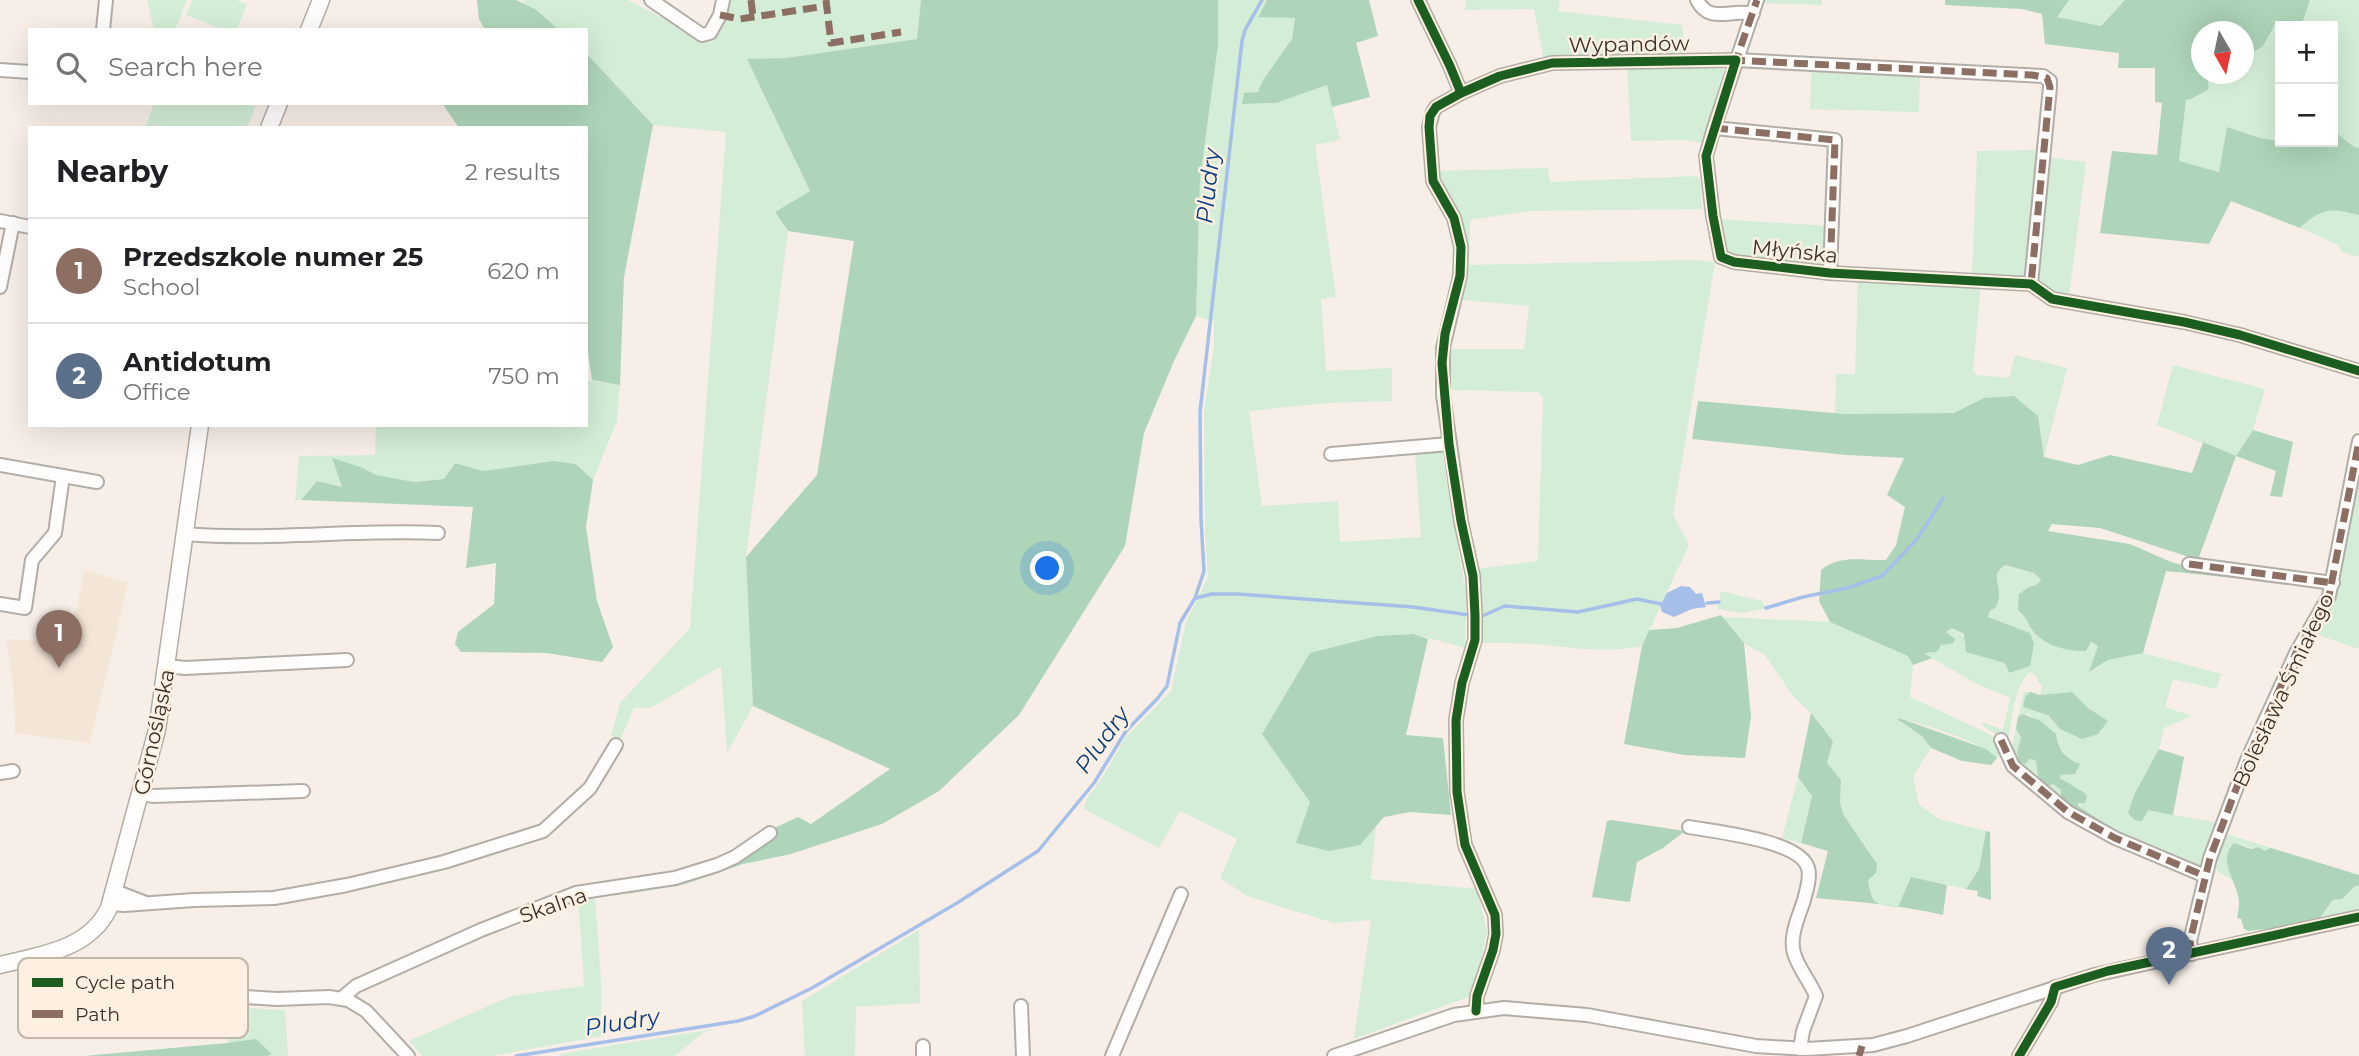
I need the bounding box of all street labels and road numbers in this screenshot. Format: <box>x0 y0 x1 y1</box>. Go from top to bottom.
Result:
street label: Wypandów <box>1568 30 1690 58</box>
street label: Młyńska <box>1751 234 1839 268</box>
street label: Bolesława Śmiałego <box>2227 589 2339 791</box>
street label: Górnośląska <box>128 667 180 797</box>
street label: Skalna <box>516 882 590 928</box>

